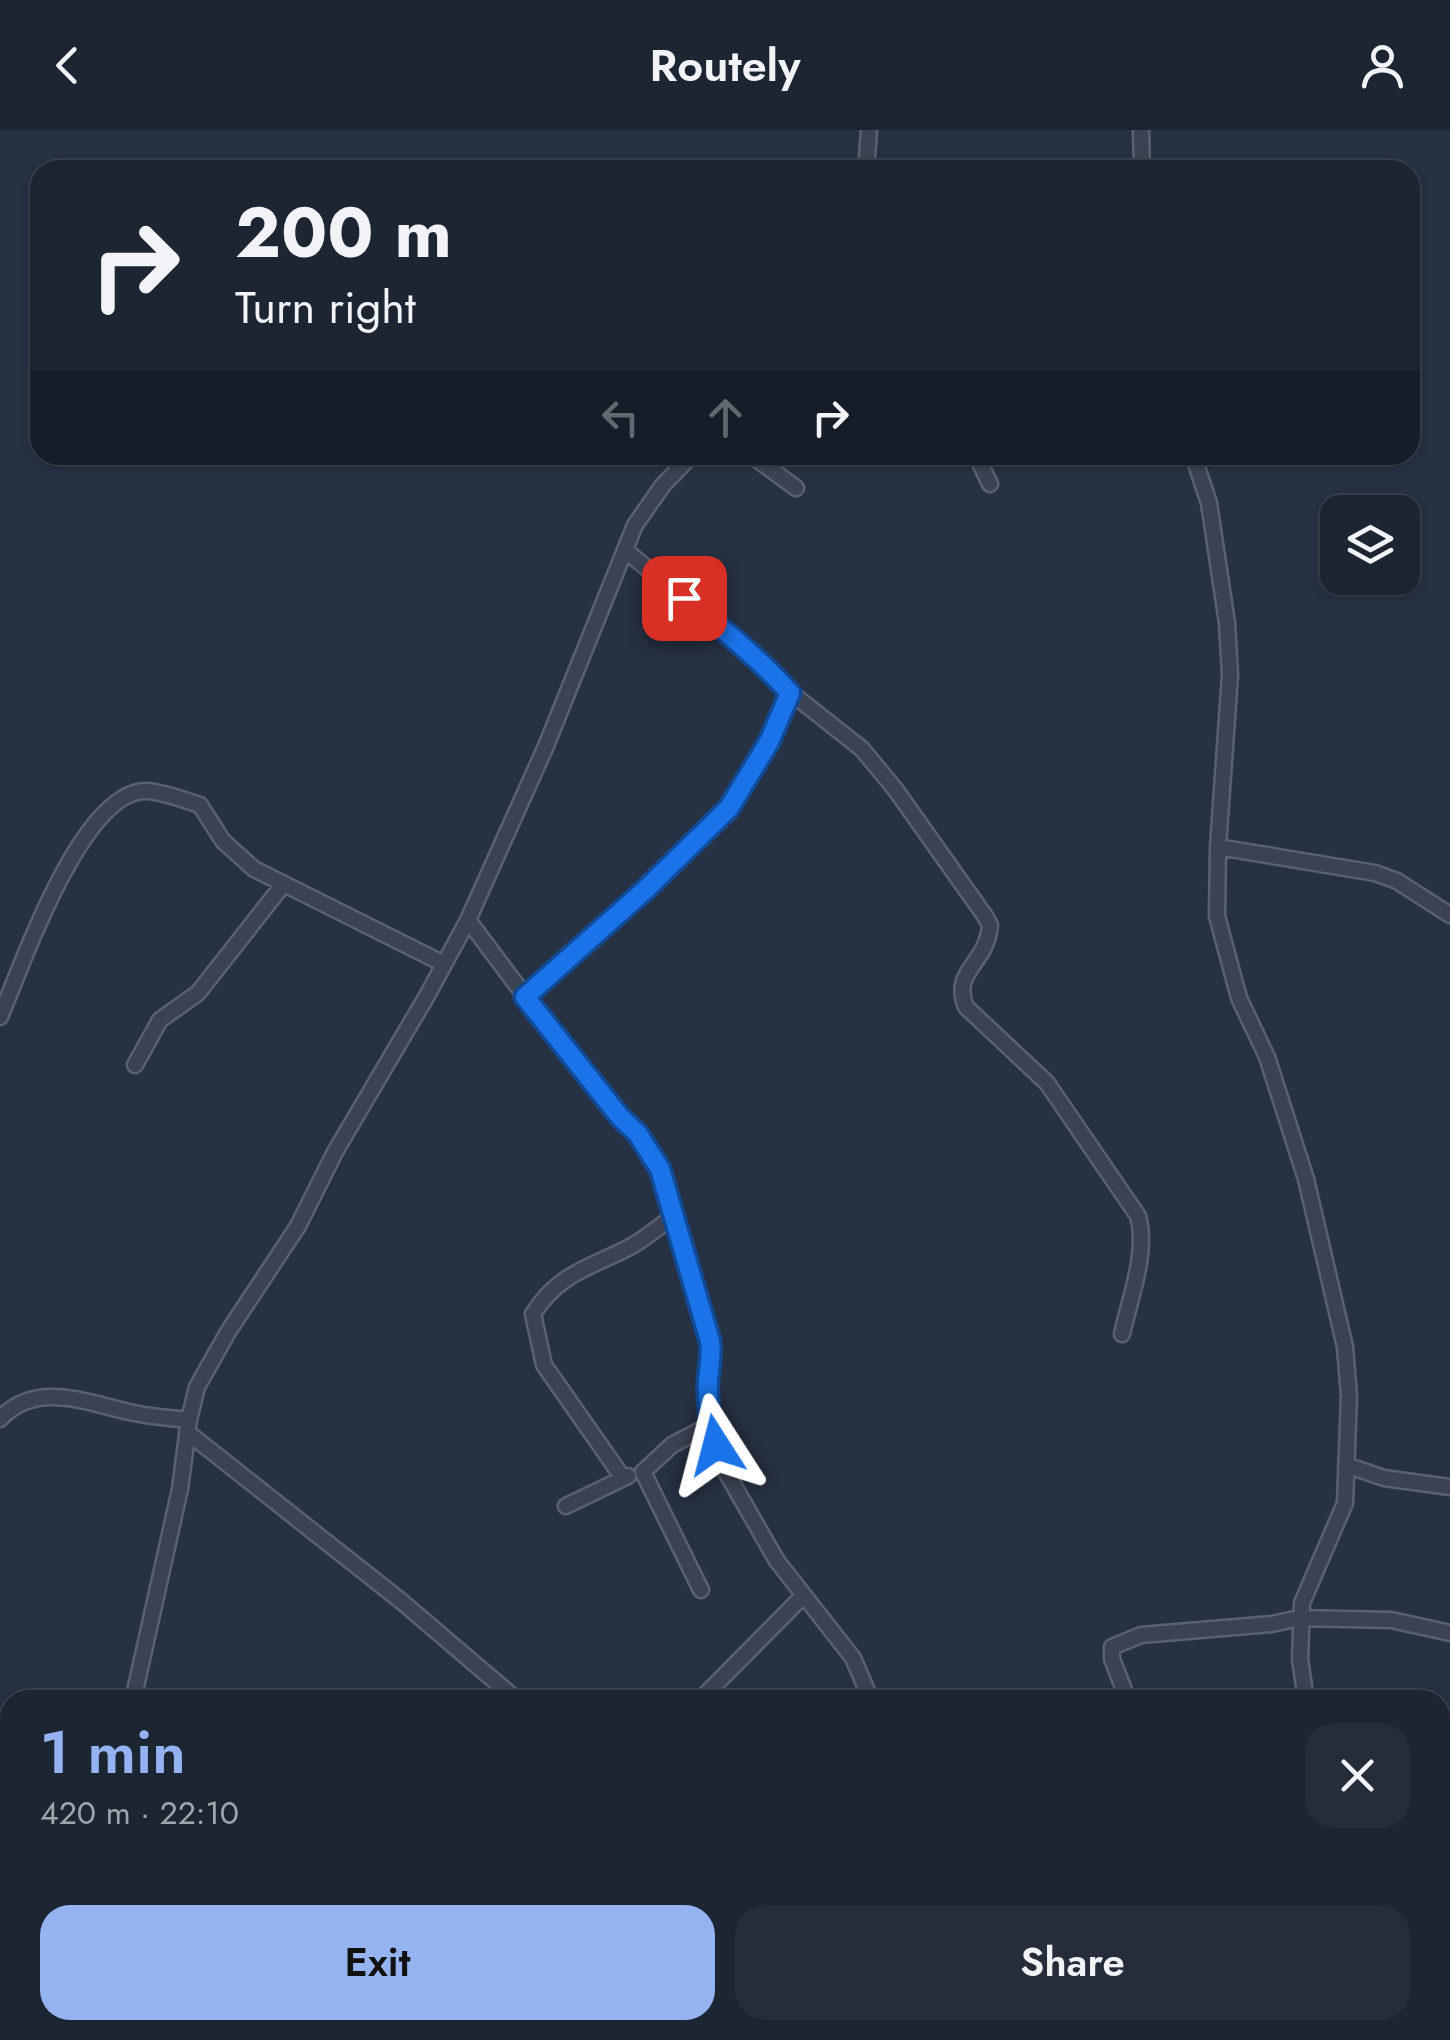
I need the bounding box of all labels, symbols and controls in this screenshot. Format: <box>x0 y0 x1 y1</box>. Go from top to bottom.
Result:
text: Routely <box>649 33 801 98</box>
icon: back <box>40 38 95 93</box>
icon: person <box>1355 38 1410 93</box>
text: 200 m <box>235 182 452 283</box>
icon: right <box>70 200 200 330</box>
text: Turn right <box>235 275 416 340</box>
icon: left <box>593 390 648 445</box>
icon: ahead <box>698 390 753 445</box>
icon: right <box>803 390 858 445</box>
map controls <box>1320 495 1420 595</box>
button: layers <box>1320 495 1420 595</box>
pin <box>642 556 727 641</box>
icon: arrive <box>657 571 712 626</box>
position arrow <box>664 1393 768 1497</box>
text: 1 min <box>40 1709 186 1796</box>
button: close <box>1305 1723 1410 1828</box>
text: 420 m · 22:10 <box>40 1790 239 1836</box>
button: Exit <box>40 1905 715 2020</box>
button: Share <box>735 1905 1410 2020</box>

